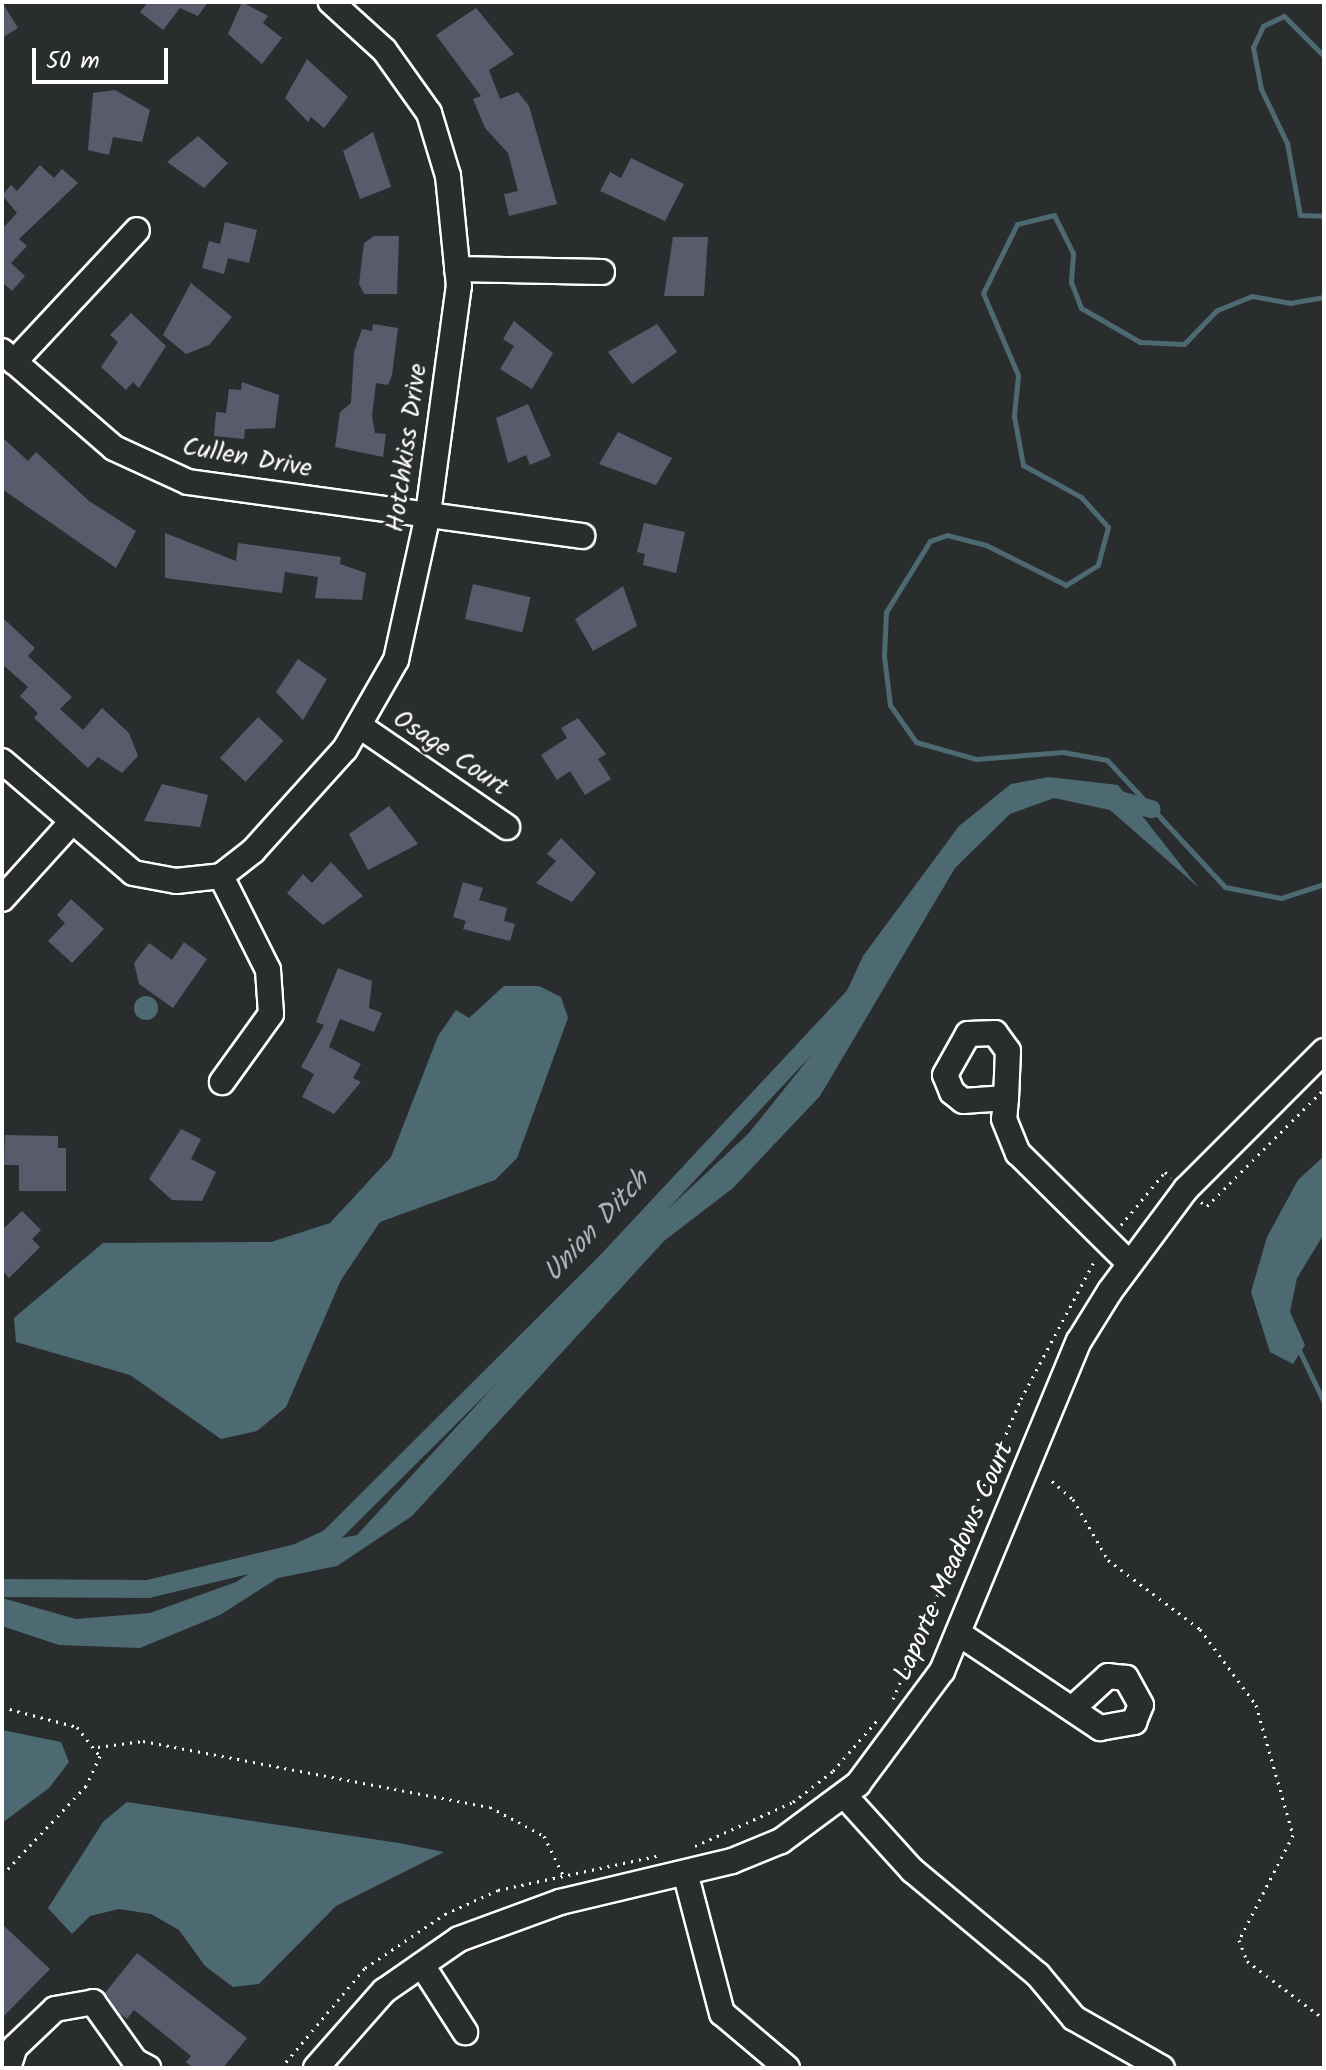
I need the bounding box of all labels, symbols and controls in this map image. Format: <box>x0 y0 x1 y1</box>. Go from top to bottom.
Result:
scale bar <box>36 32 172 82</box>
text: 50 m <box>46 42 100 81</box>
street label: Hotchkiss Drive <box>381 362 435 534</box>
street label: Cullen Drive <box>180 432 314 486</box>
street label: Osage Court <box>386 704 514 804</box>
water label: Union Ditch <box>537 1164 657 1290</box>
street label: Laporte Meadows Court <box>888 1438 1022 1686</box>

